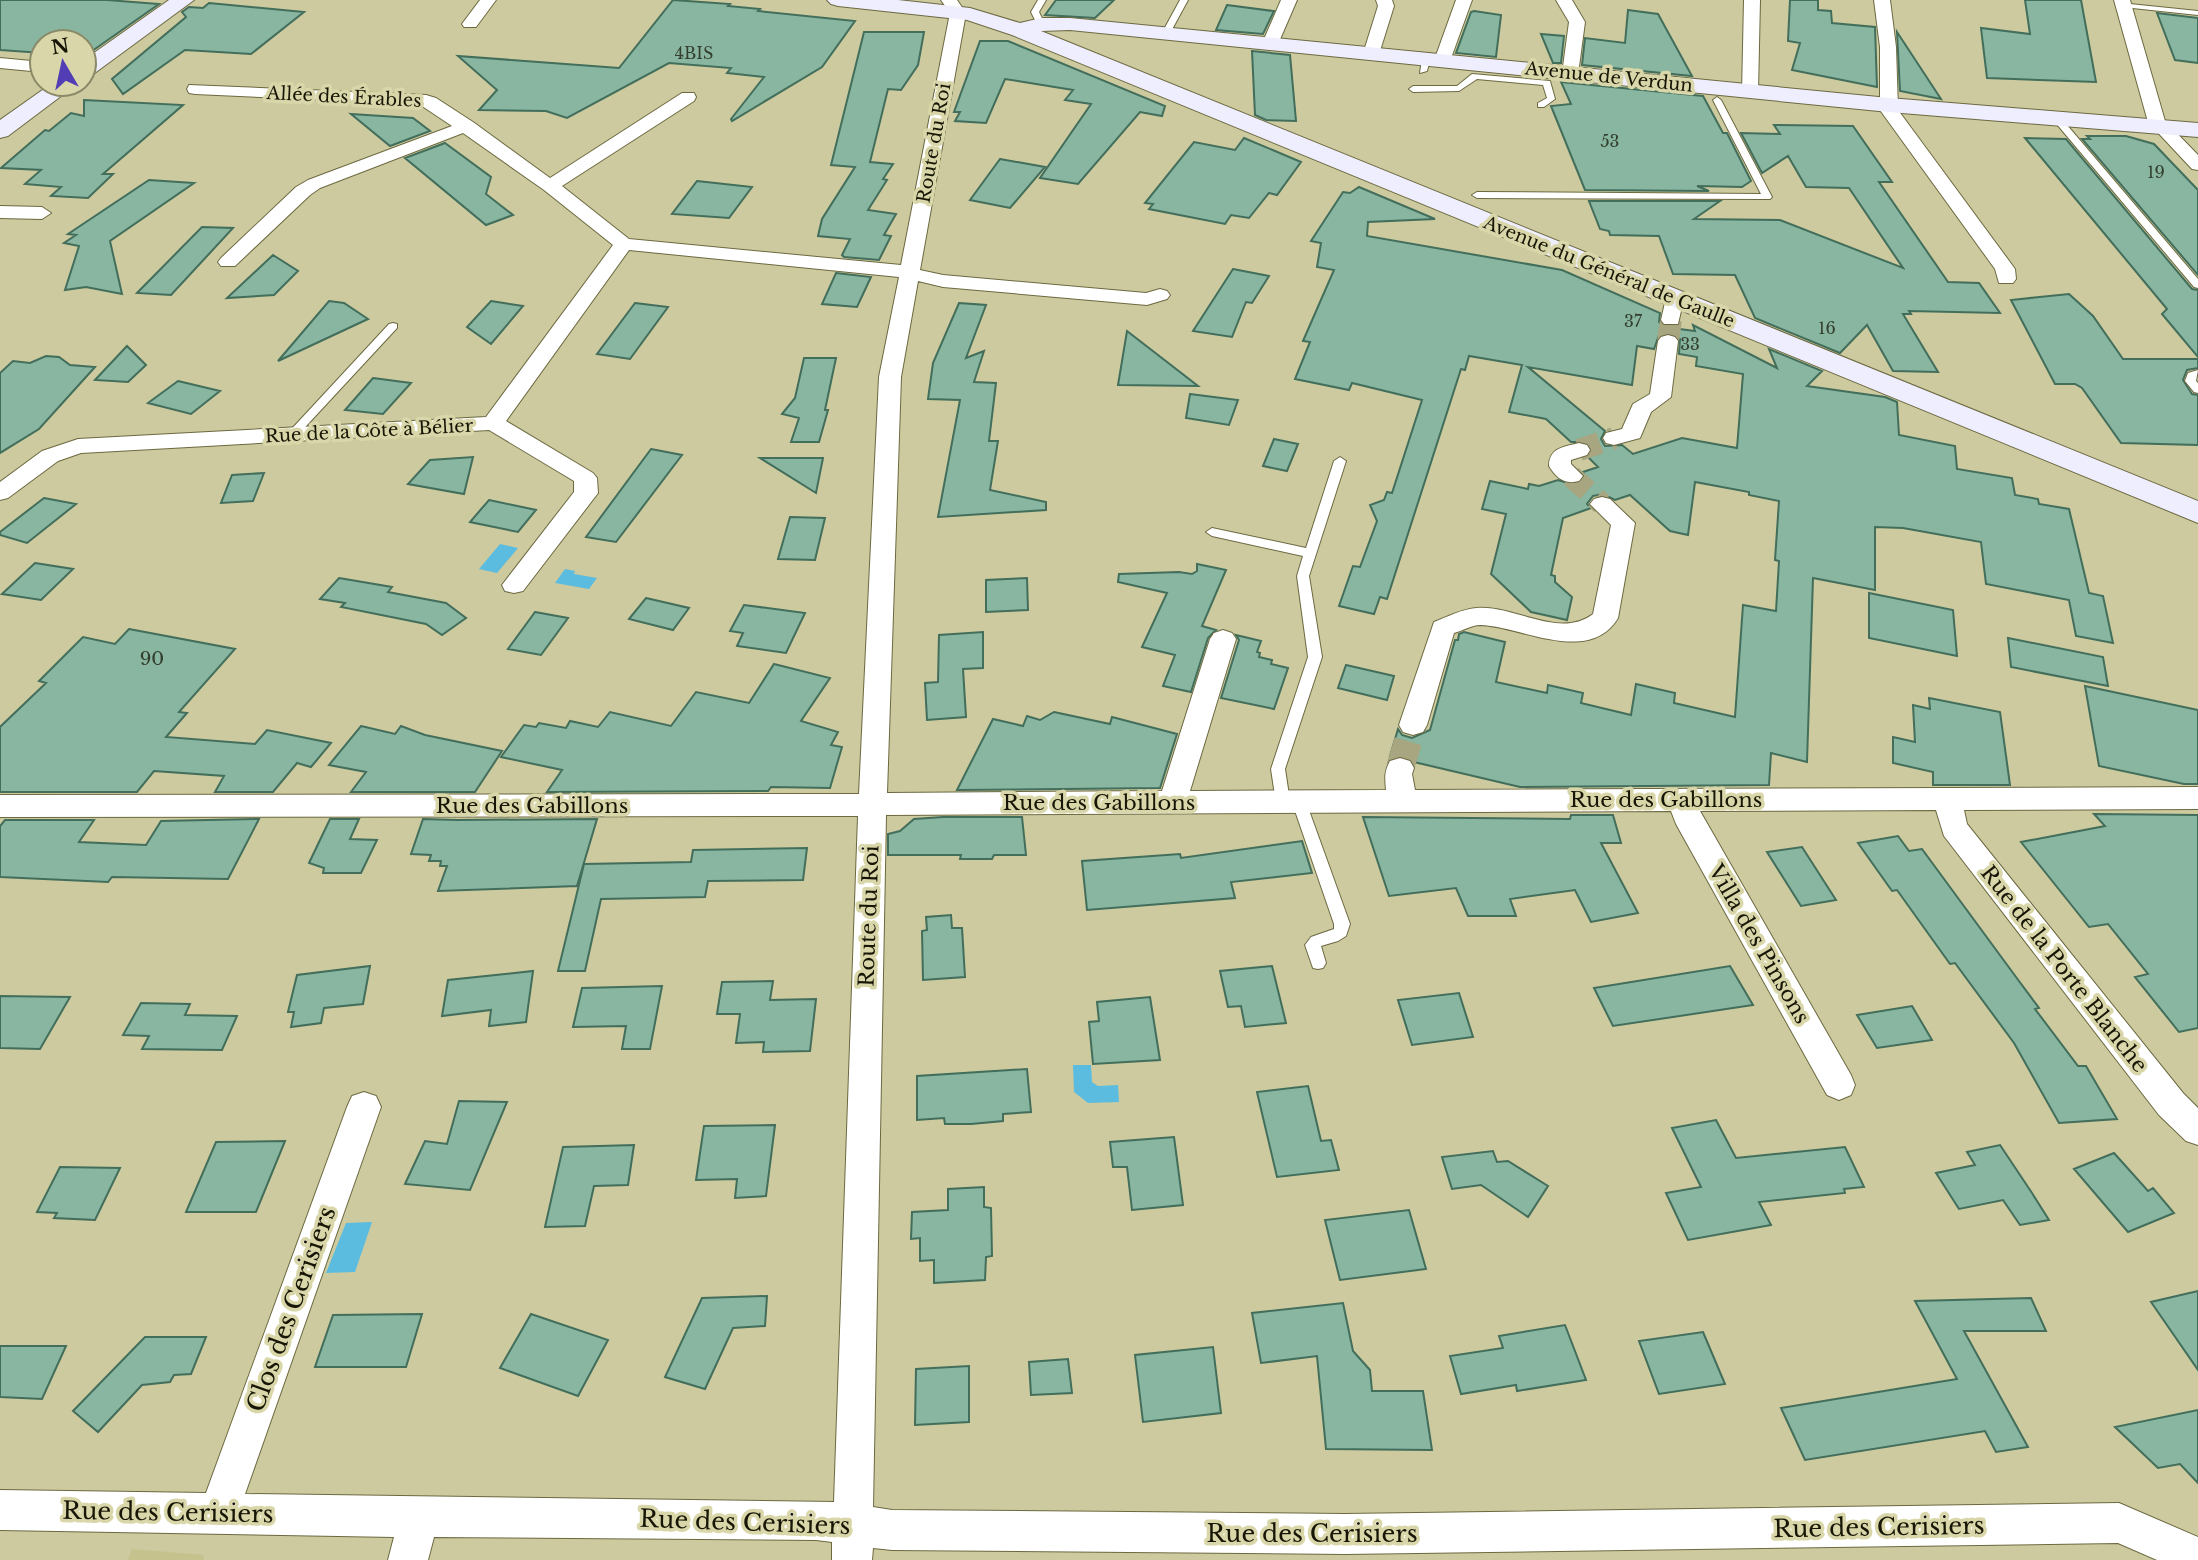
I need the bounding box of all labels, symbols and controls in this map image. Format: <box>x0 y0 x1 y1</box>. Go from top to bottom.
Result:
north arrow <box>28 28 98 98</box>
text: N <box>50 34 71 59</box>
house number: 4BIS <box>675 43 713 63</box>
street label: Avenue de Verdun <box>1523 57 1694 97</box>
street label: Allée des Érables <box>265 81 422 112</box>
street label: Route du Roi <box>913 81 955 205</box>
house number: 53 <box>1601 131 1619 151</box>
house number: 19 <box>2147 162 2165 182</box>
street label: Avenue du Général de Gaulle <box>1479 211 1738 333</box>
house number: 37 <box>1624 311 1643 331</box>
house number: 16 <box>1818 318 1836 338</box>
house number: 33 <box>1680 334 1700 354</box>
street label: Rue de la Côte à Bélier <box>264 415 474 447</box>
house number: 90 <box>140 648 164 670</box>
street label: Rue des Gabillons <box>1570 787 1762 813</box>
street label: Rue des Gabillons <box>1003 790 1195 816</box>
street label: Rue des Gabillons <box>436 793 628 819</box>
street label: Route du Roi <box>854 845 884 987</box>
street label: Villa des Pinsons <box>1702 859 1815 1028</box>
street label: Rue de la Porte Blanche <box>1975 860 2153 1078</box>
street label: Clos des Cerisiers <box>240 1203 342 1415</box>
street label: Rue des Cerisiers <box>62 1496 274 1528</box>
street label: Rue des Cerisiers <box>639 1504 851 1540</box>
street label: Rue des Cerisiers <box>1773 1511 1985 1543</box>
street label: Rue des Cerisiers <box>1206 1519 1418 1548</box>

